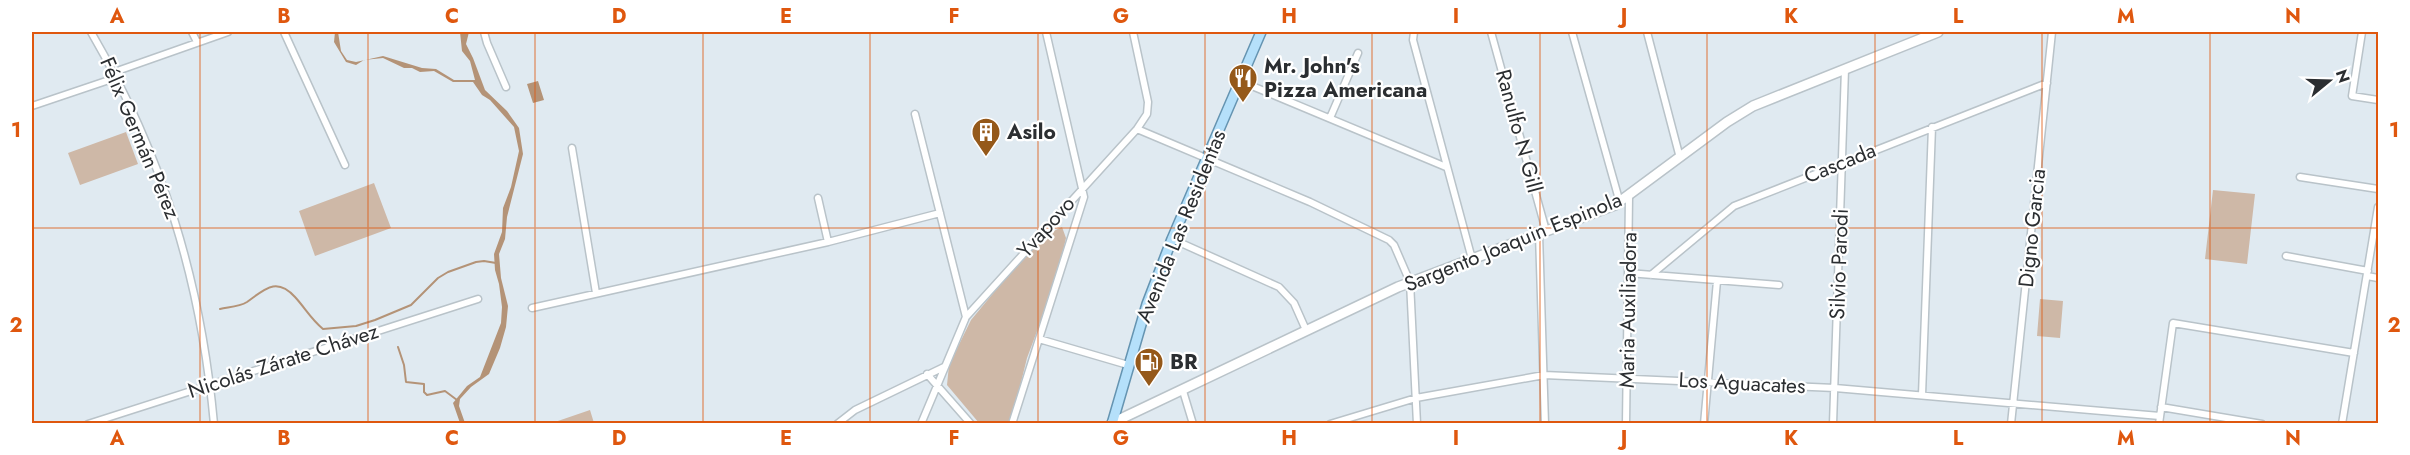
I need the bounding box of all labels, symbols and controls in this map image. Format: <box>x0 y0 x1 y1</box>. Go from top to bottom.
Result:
text: A <box>109 2 125 31</box>
text: B <box>277 2 291 31</box>
text: C <box>445 2 459 31</box>
text: D <box>612 2 626 31</box>
text: E <box>780 2 792 31</box>
text: F <box>948 2 960 31</box>
text: G <box>1113 2 1129 31</box>
text: H <box>1281 2 1297 31</box>
text: I <box>1453 2 1459 31</box>
text: J <box>1617 2 1627 31</box>
text: K <box>1784 2 1798 31</box>
text: L <box>1953 2 1964 31</box>
text: M <box>2117 2 2135 31</box>
text: N <box>2285 2 2301 31</box>
place label: Mr. John's Pizza Americana <box>1264 51 1427 105</box>
north arrow <box>2299 51 2359 111</box>
street label: Félix Germán Pérez <box>92 53 188 224</box>
restaurant icon: Mr. John's Pizza Americana <box>1227 62 1259 104</box>
street label: Ranulfo N Gill <box>1488 66 1550 196</box>
text: N <box>2330 67 2356 86</box>
text: 1 <box>11 116 21 145</box>
building icon: Asilo <box>970 116 1002 158</box>
text: 1 <box>2389 116 2399 145</box>
place label: Asilo <box>1006 117 1056 147</box>
street label: Avenida Las Residentas <box>1129 125 1233 327</box>
street label: Cascada <box>1800 135 1880 191</box>
street label: Digno Garcia <box>2011 167 2053 289</box>
street label: Sargento Joaquin Espinola <box>1400 185 1626 299</box>
street label: Yvapovo <box>1010 189 1082 265</box>
street label: Silvio Parodi <box>1822 208 1856 320</box>
street label: Maria Auxiliadora <box>1612 232 1644 388</box>
text: 2 <box>9 311 23 340</box>
text: 2 <box>2387 311 2401 340</box>
street label: Nicolás Zárate Chávez <box>184 316 382 406</box>
fuel station icon: BR <box>1133 346 1165 388</box>
place label: BR <box>1170 347 1198 377</box>
street label: Los Aguacates <box>1678 365 1806 401</box>
text: A <box>109 424 125 453</box>
text: B <box>277 424 291 453</box>
text: C <box>445 424 459 453</box>
text: D <box>612 424 626 453</box>
text: E <box>780 424 792 453</box>
text: F <box>948 424 960 453</box>
text: G <box>1113 424 1129 453</box>
text: H <box>1281 424 1297 453</box>
text: I <box>1453 424 1459 453</box>
text: J <box>1617 424 1627 453</box>
text: K <box>1784 424 1798 453</box>
text: L <box>1953 424 1964 453</box>
text: M <box>2117 424 2135 453</box>
text: N <box>2285 424 2301 453</box>

